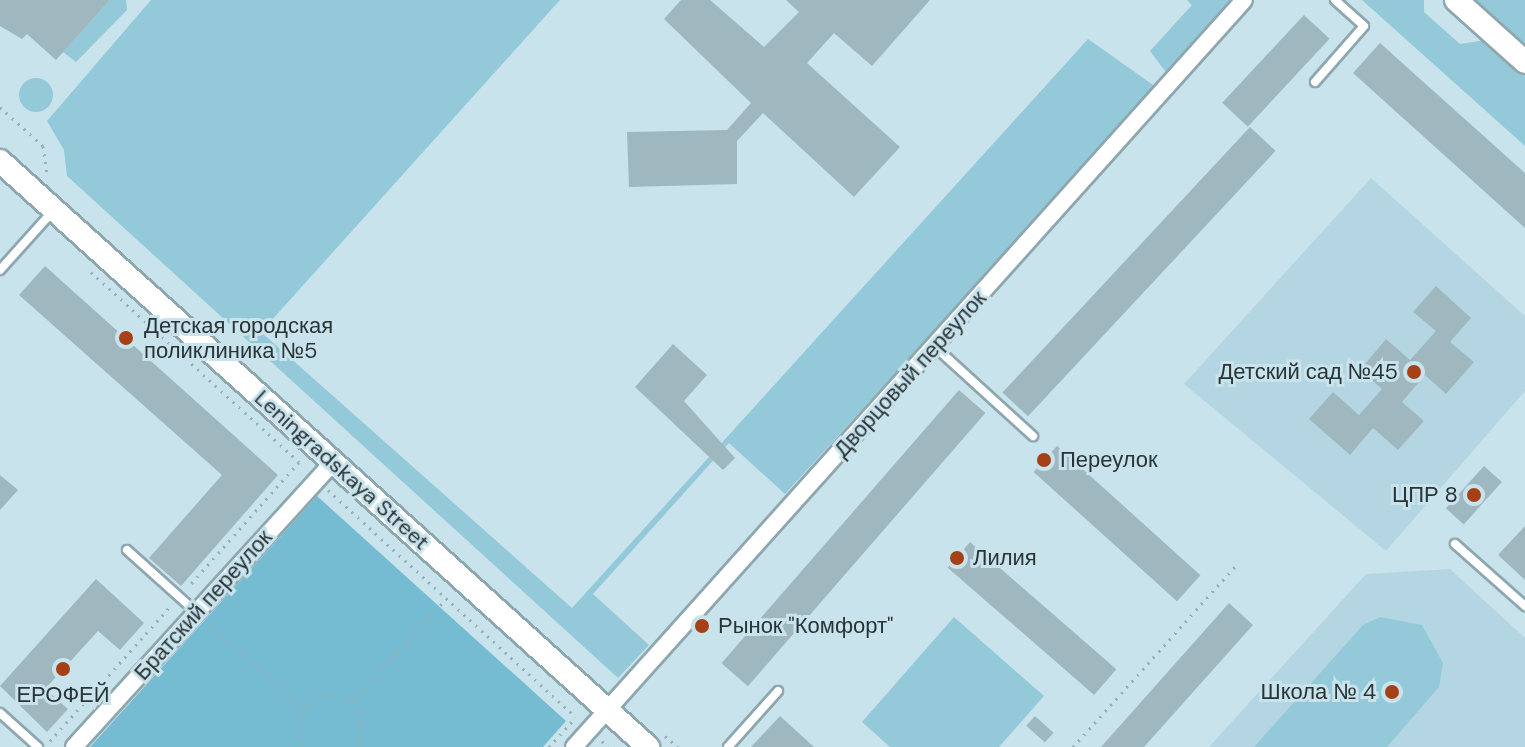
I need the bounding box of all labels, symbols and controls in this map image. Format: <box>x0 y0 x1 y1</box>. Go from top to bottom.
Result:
street label: Дворцовый переулок <box>828 285 992 463</box>
place label: Детская городская поликлиника №5 <box>144 312 333 364</box>
marker: Детская городская поликлиника №5 <box>115 327 137 349</box>
place label: Детский сад №45 <box>1218 359 1398 385</box>
marker: Детский сад №45 <box>1405 363 1423 381</box>
street label: Leningradskaya Street <box>249 385 435 555</box>
place label: Переулок <box>1060 447 1158 473</box>
marker: Переулок <box>1035 451 1053 469</box>
place label: ЦПР 8 <box>1392 482 1458 508</box>
marker: ЦПР 8 <box>1465 486 1483 504</box>
street label: Братский переулок <box>129 524 277 686</box>
place label: Лилия <box>973 545 1037 571</box>
marker: Лилия <box>948 549 966 567</box>
place label: Рынок "Комфорт" <box>718 613 893 639</box>
marker: Рынок "Комфорт" <box>693 617 711 635</box>
marker: ЕРОФЕЙ <box>54 660 72 678</box>
place label: Школа № 4 <box>1260 679 1376 705</box>
place label: ЕРОФЕЙ <box>16 682 110 708</box>
marker: Школа № 4 <box>1383 683 1401 701</box>

